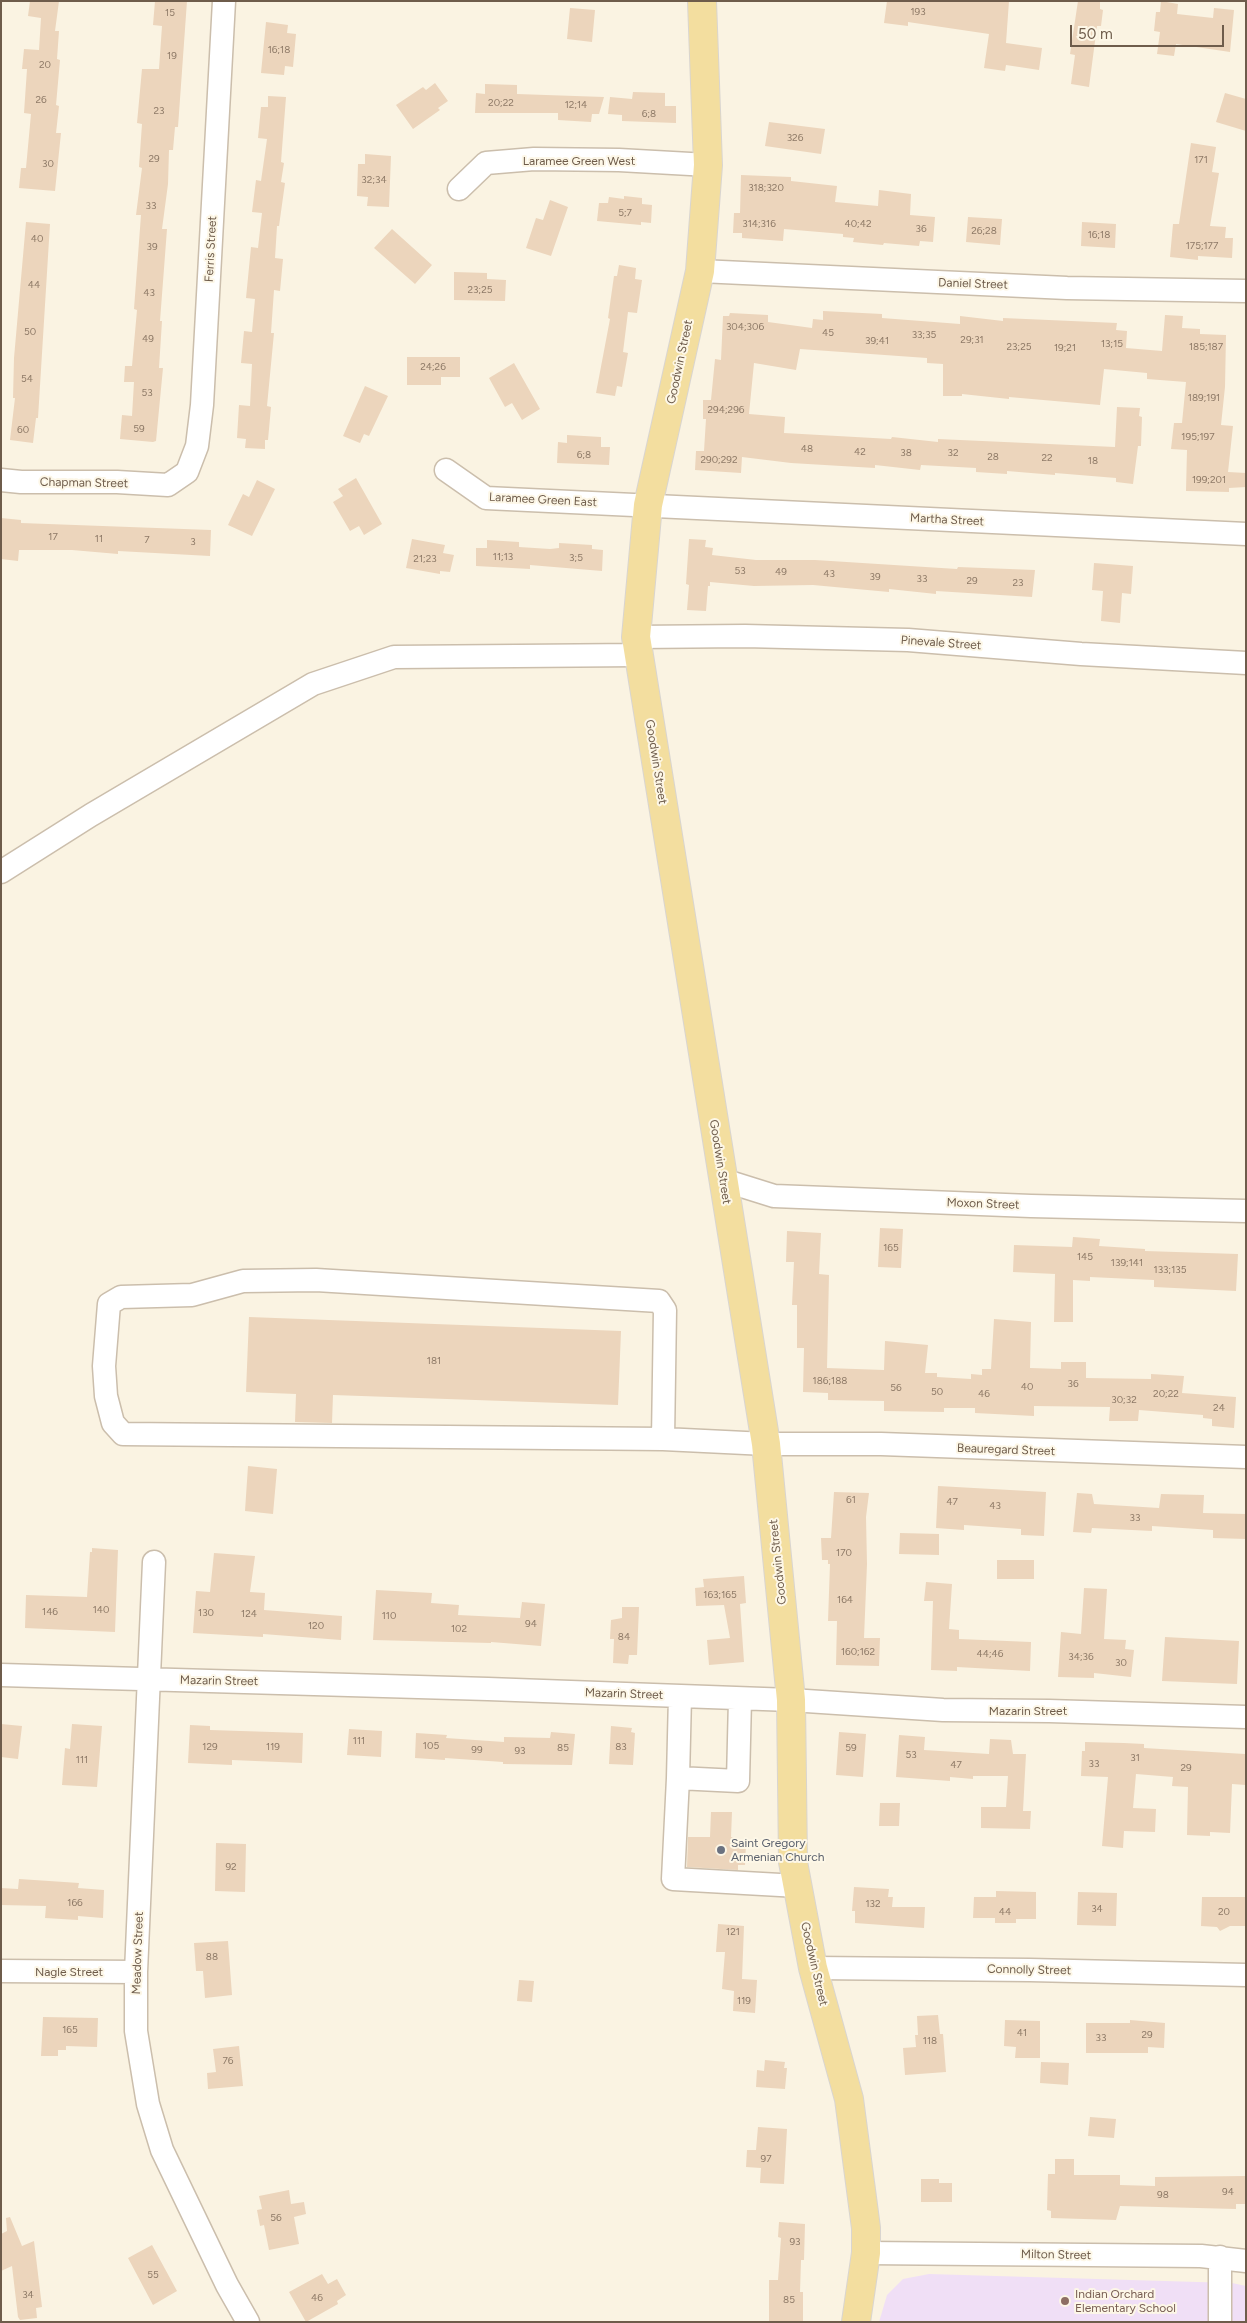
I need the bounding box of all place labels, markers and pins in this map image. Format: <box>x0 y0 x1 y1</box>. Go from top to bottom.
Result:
place label: Saint Gregory Armenian Church <box>731 1836 824 1864</box>
marker: Saint Gregory Armenian Church <box>715 1844 727 1856</box>
place label: Indian Orchard Elementary School <box>1075 2287 1176 2315</box>
marker: Indian Orchard Elementary School <box>1059 2295 1071 2307</box>

